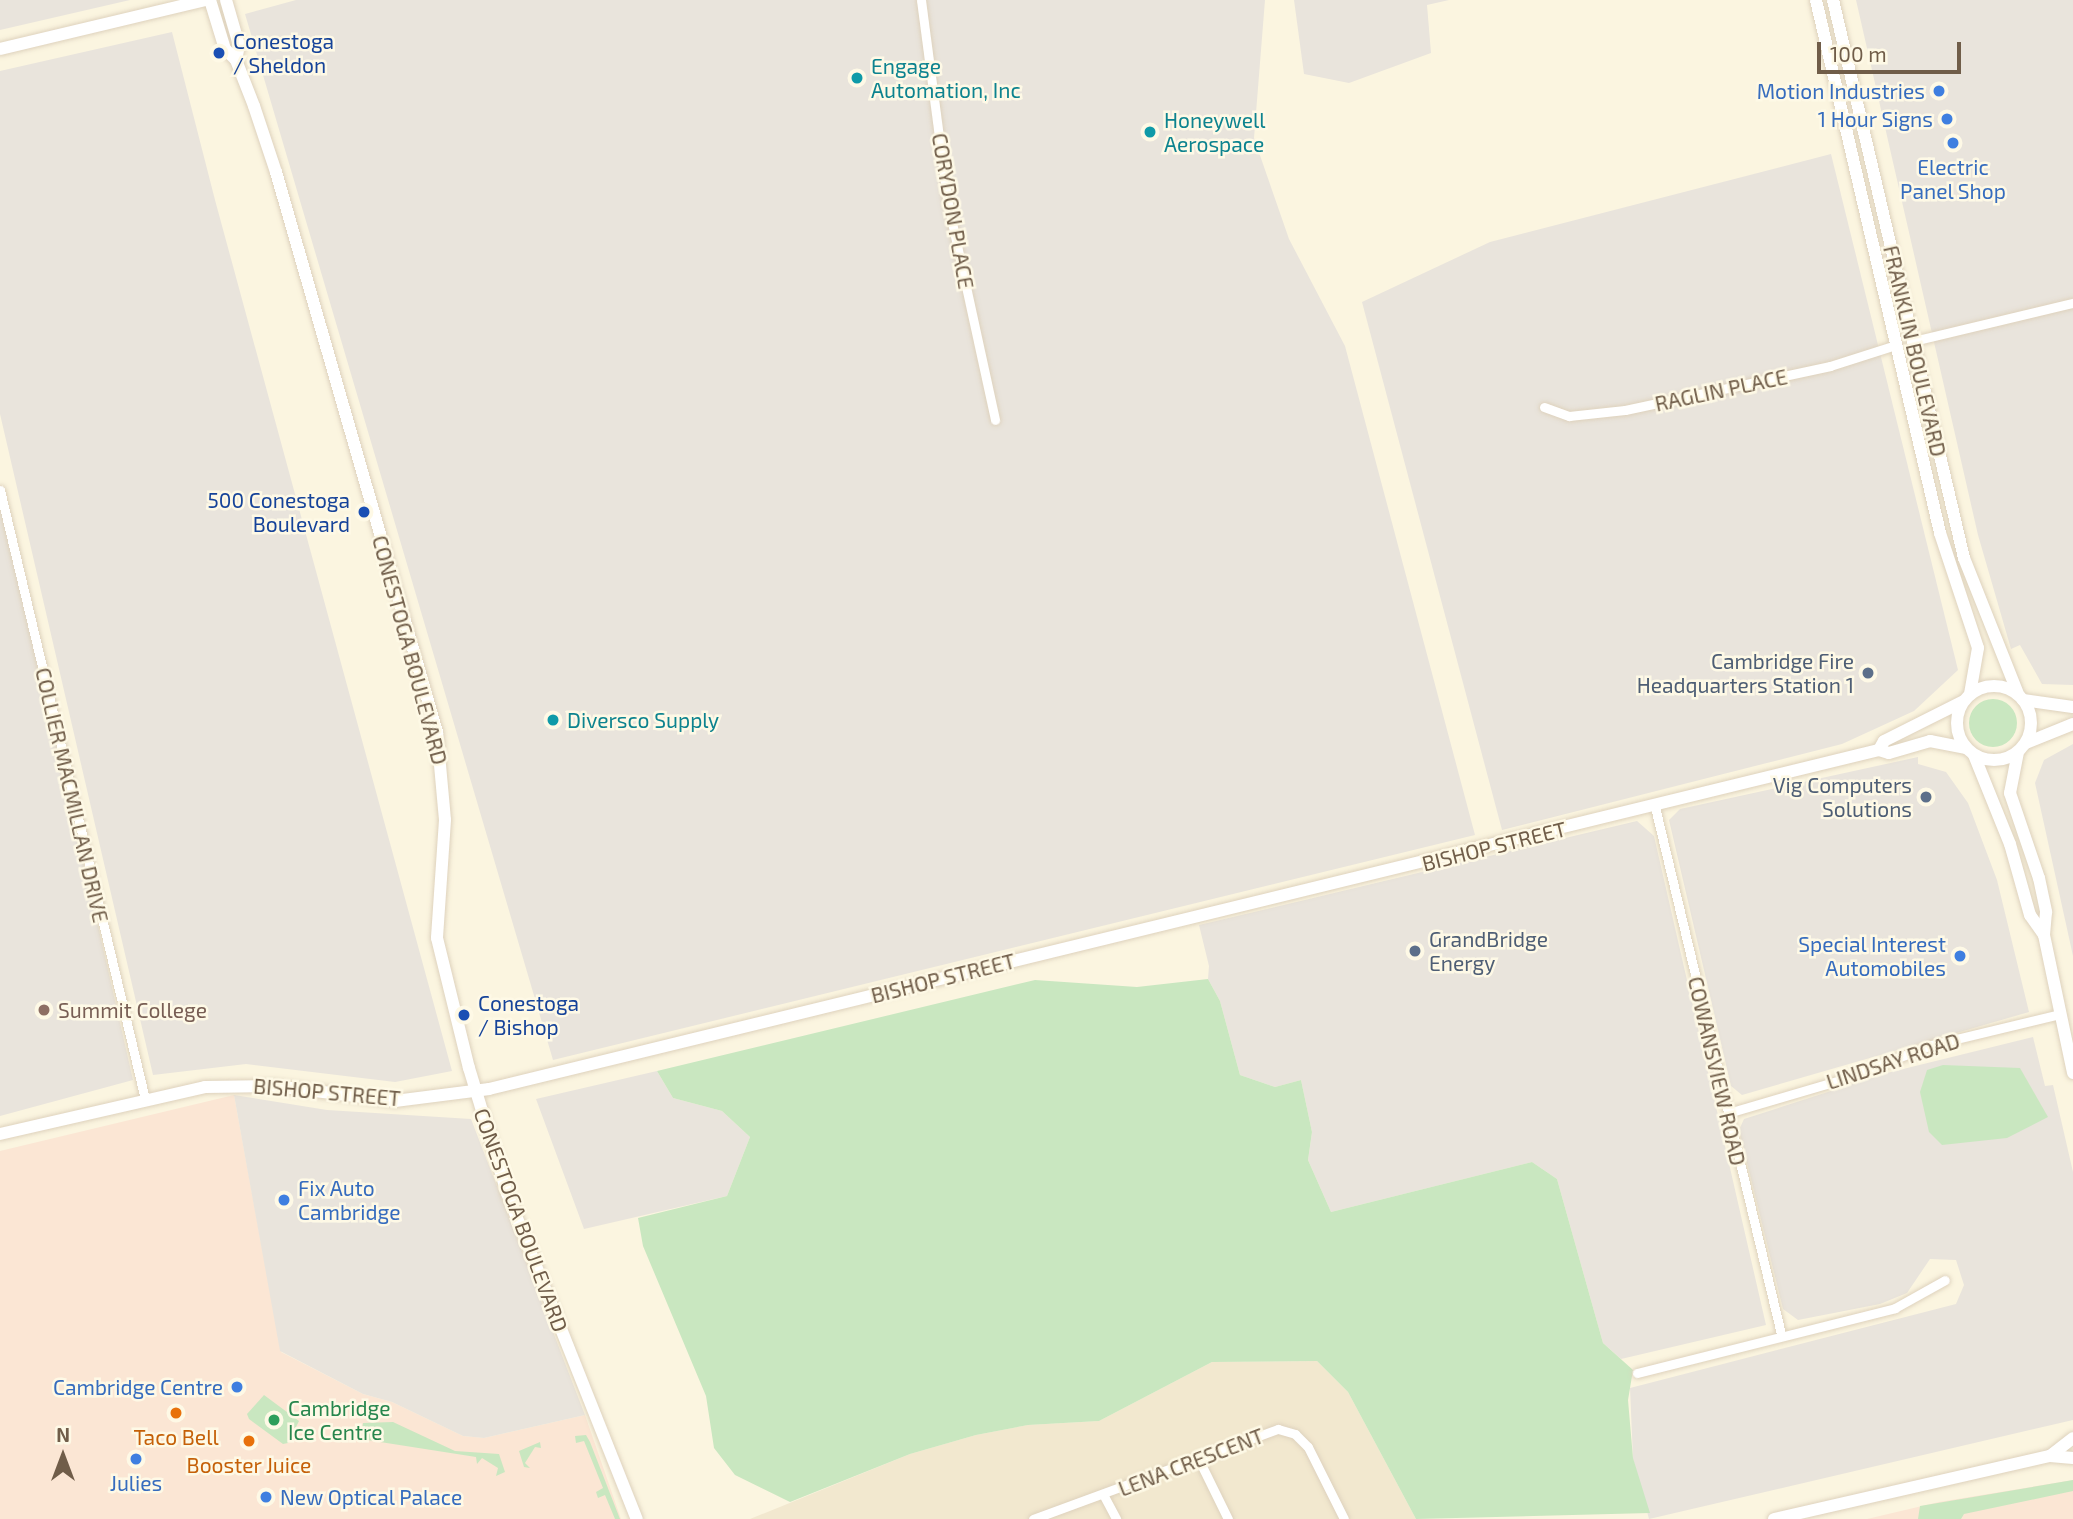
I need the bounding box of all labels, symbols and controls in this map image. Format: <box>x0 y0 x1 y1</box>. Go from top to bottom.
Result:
place label: Conestoga / Sheldon <box>233 28 334 78</box>
scale bar <box>1821 28 1965 72</box>
text: 100 m <box>1830 41 1887 66</box>
marker: Conestoga / Sheldon <box>211 45 227 61</box>
place label: Engage Automation, Inc <box>871 53 1021 103</box>
marker: Engage Automation, Inc <box>849 70 865 86</box>
place label: Motion Industries <box>1757 78 1925 104</box>
marker: Motion Industries <box>1931 83 1947 99</box>
place label: 1 Hour Signs <box>1817 106 1933 132</box>
place label: Honeywell Aerospace <box>1164 107 1265 157</box>
marker: 1 Hour Signs <box>1939 111 1955 127</box>
marker: Honeywell Aerospace <box>1142 124 1158 140</box>
street label: CORYDON PLACE <box>927 131 979 291</box>
marker: Electric Panel Shop <box>1945 135 1961 151</box>
place label: Electric Panel Shop <box>1900 154 2006 204</box>
street label: FRANKLIN BOULEVARD <box>1878 243 1952 459</box>
street label: RAGLIN PLACE <box>1652 364 1790 416</box>
place label: 500 Conestoga Boulevard <box>208 487 350 537</box>
marker: 500 Conestoga Boulevard <box>356 504 372 520</box>
street label: CONESTOGA BOULEVARD <box>367 532 453 768</box>
place label: Cambridge Fire Headquarters Station 1 <box>1637 648 1854 698</box>
street label: COLLIER MACMILLAN DRIVE <box>30 665 114 925</box>
marker: Cambridge Fire Headquarters Station 1 <box>1860 665 1876 681</box>
place label: Diversco Supply <box>567 707 719 733</box>
marker: Diversco Supply <box>545 712 561 728</box>
place label: Vig Computers Solutions <box>1773 772 1912 822</box>
marker: Vig Computers Solutions <box>1918 789 1934 805</box>
street label: BISHOP STREET <box>1419 816 1569 876</box>
place label: GrandBridge Energy <box>1429 926 1548 976</box>
place label: Special Interest Automobiles <box>1798 931 1946 981</box>
marker: GrandBridge Energy <box>1407 943 1423 959</box>
street label: BISHOP STREET <box>868 948 1018 1008</box>
marker: Special Interest Automobiles <box>1952 948 1968 964</box>
street label: COWANSVIEW ROAD <box>1683 974 1751 1168</box>
place label: Conestoga / Bishop <box>478 990 579 1040</box>
place label: Summit College <box>58 997 207 1023</box>
marker: Summit College <box>36 1002 52 1018</box>
marker: Conestoga / Bishop <box>456 1007 472 1023</box>
street label: LINDSAY ROAD <box>1823 1027 1963 1095</box>
street label: BISHOP STREET <box>252 1073 402 1111</box>
street label: CONESTOGA BOULEVARD <box>469 1105 573 1335</box>
place label: Fix Auto Cambridge <box>298 1175 400 1225</box>
marker: Fix Auto Cambridge <box>276 1192 292 1208</box>
place label: Cambridge Centre <box>53 1374 223 1400</box>
marker: Cambridge Centre <box>229 1379 245 1395</box>
place label: Cambridge Ice Centre <box>288 1395 390 1445</box>
marker: Taco Bell <box>168 1405 184 1421</box>
marker: Cambridge Ice Centre <box>266 1412 282 1428</box>
north arrow <box>28 1421 98 1491</box>
text: N <box>56 1423 70 1446</box>
street label: LENA CRESCENT <box>1114 1423 1268 1501</box>
place label: Taco Bell <box>133 1424 219 1450</box>
marker: Booster Juice <box>241 1433 257 1449</box>
marker: Julies <box>128 1451 144 1467</box>
place label: Booster Juice <box>186 1452 312 1478</box>
place label: Julies <box>110 1470 162 1496</box>
place label: New Optical Palace <box>280 1484 463 1510</box>
marker: New Optical Palace <box>258 1489 274 1505</box>

